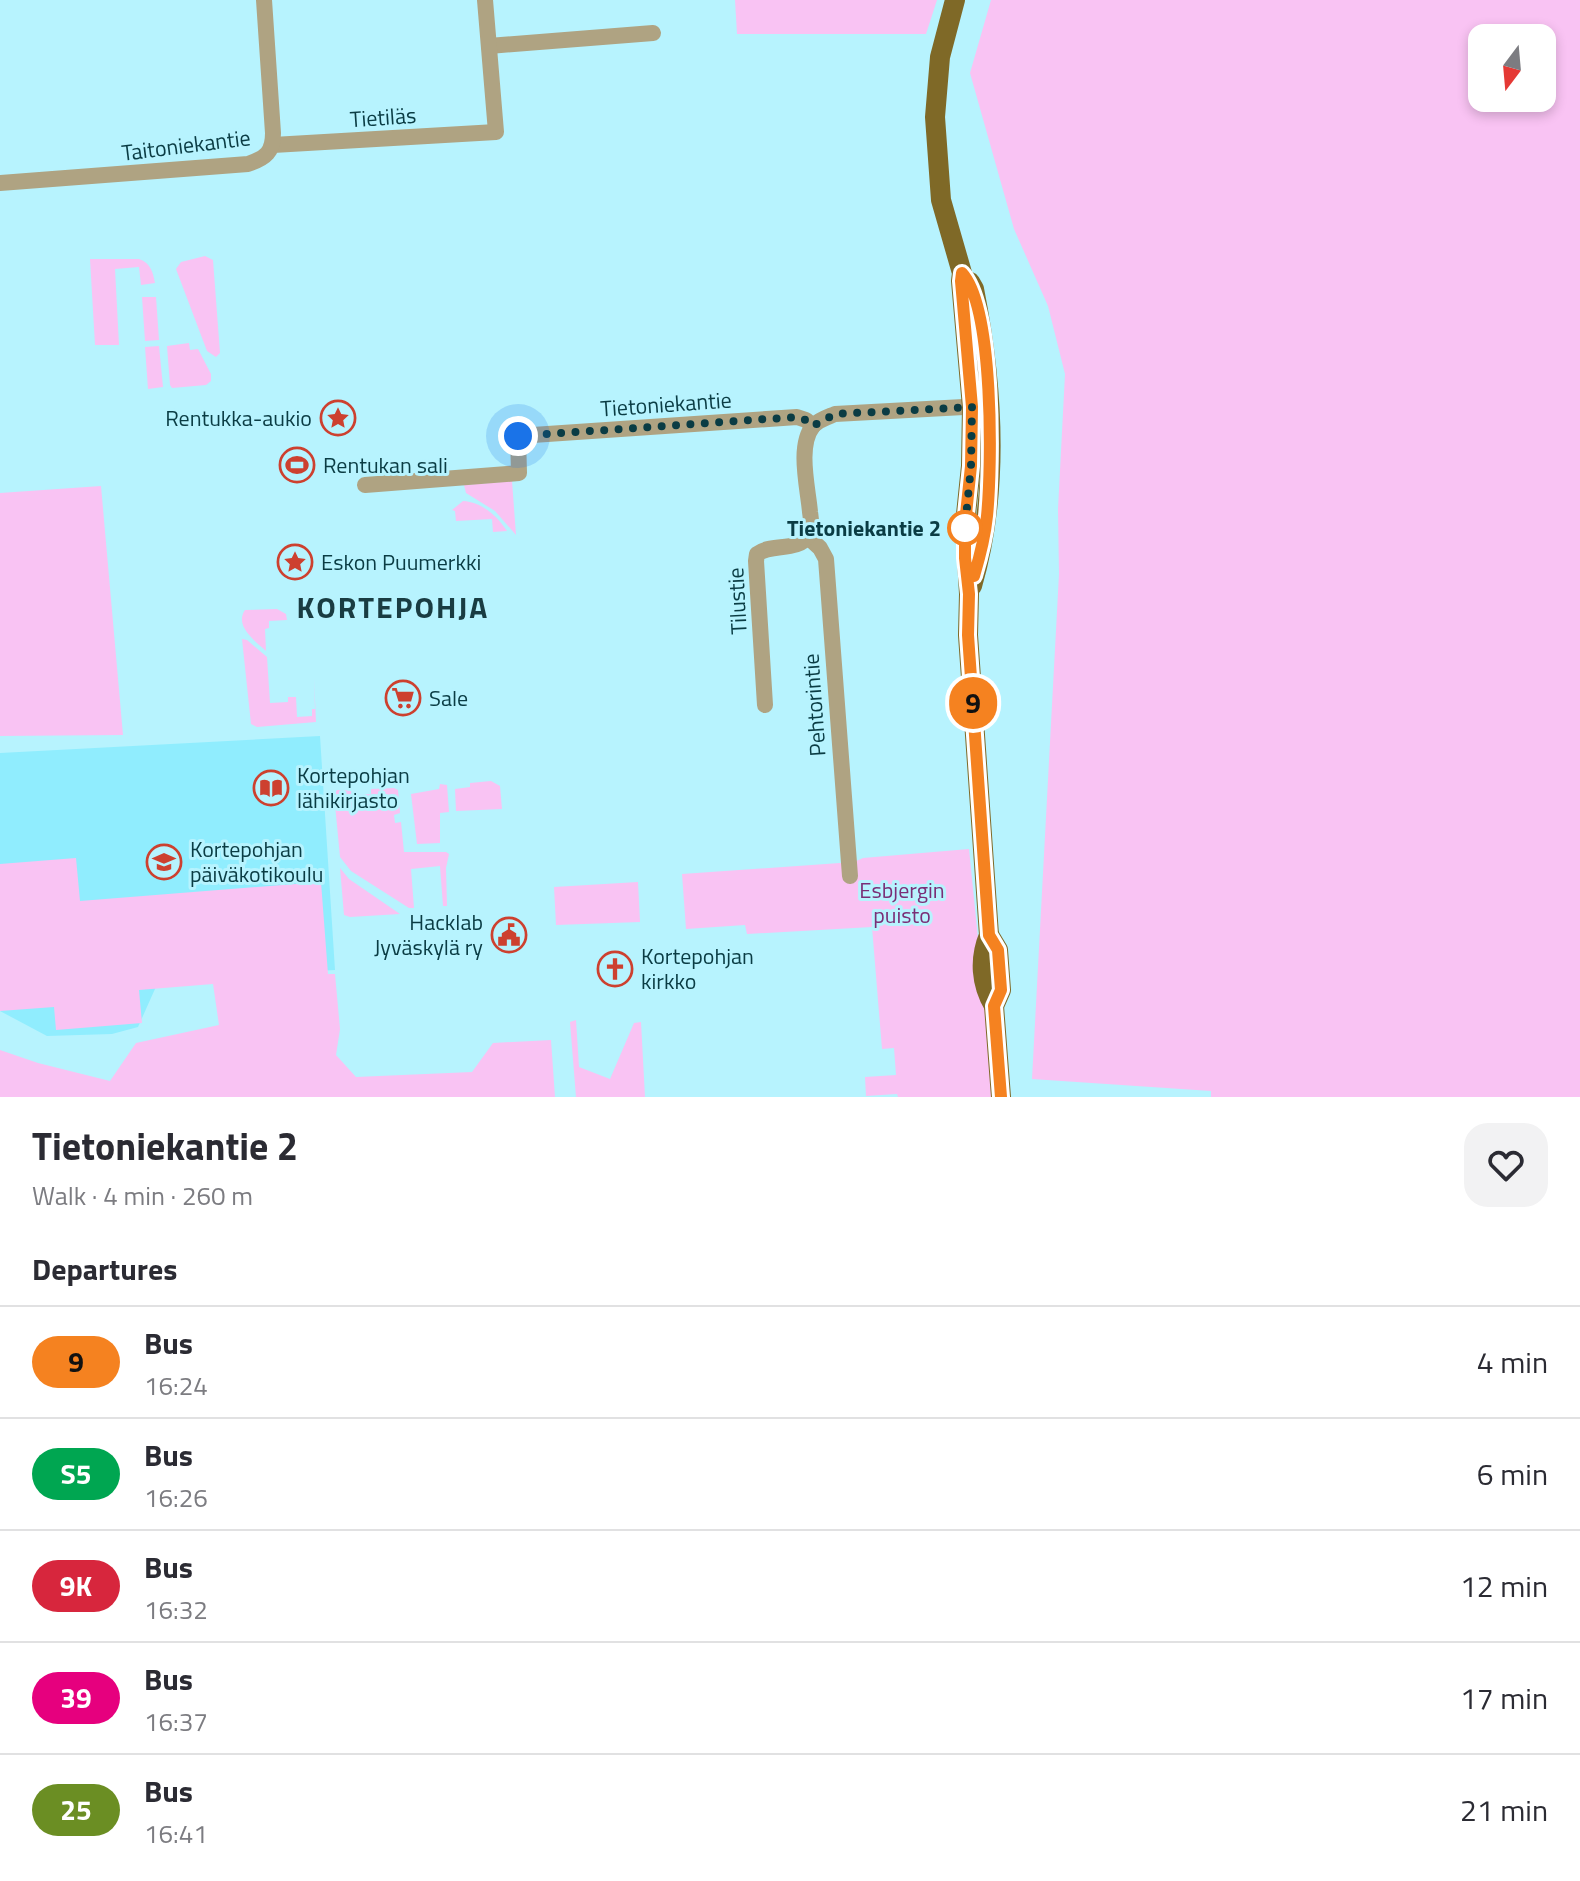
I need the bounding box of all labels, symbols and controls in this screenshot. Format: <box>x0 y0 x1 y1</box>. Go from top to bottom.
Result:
north arrow <box>1468 24 1556 112</box>
map controls <box>1468 24 1556 112</box>
street label: Tietiläs <box>349 98 417 136</box>
street label: Taitoniekantie <box>120 120 252 170</box>
street label: Tietoniekantie <box>599 382 733 426</box>
place icon: Rentukka-aukio <box>319 399 357 437</box>
place label: Rentukka-aukio <box>165 401 312 435</box>
your location <box>498 416 538 456</box>
sports icon: Rentukan sali <box>278 446 316 484</box>
place label: Rentukan sali <box>323 448 448 482</box>
place label: Tietoniekantie 2 <box>787 511 941 545</box>
marker: Tietoniekantie 2 <box>948 511 982 545</box>
place icon: Eskon Puumerkki <box>276 543 314 581</box>
place label: Eskon Puumerkki <box>321 545 481 579</box>
street label: Tilustie <box>718 567 756 635</box>
district label: KORTEPOHJA <box>297 584 489 630</box>
street label: Pehtorintie <box>793 652 835 758</box>
line badge: 9 <box>947 677 999 729</box>
supermarket icon: Sale <box>384 679 422 717</box>
place label: Sale <box>429 681 468 715</box>
text: 9 <box>965 681 981 724</box>
place label: Kortepohjan lähikirjasto <box>297 758 410 817</box>
library icon: Kortepohjan lähikirjasto <box>252 769 290 807</box>
place label: Kortepohjan päiväkotikoulu <box>190 832 324 891</box>
school or university icon: Kortepohjan päiväkotikoulu <box>145 843 183 881</box>
park label: Esbjergin puisto <box>859 873 945 932</box>
place label: Hacklab Jyväskylä ry <box>374 905 483 964</box>
public building icon: Hacklab Jyväskylä ry <box>490 916 528 954</box>
place label: Kortepohjan kirkko <box>641 939 754 998</box>
church icon: Kortepohjan kirkko <box>596 950 634 988</box>
text: Tietoniekantie 2 <box>32 1117 298 1175</box>
button: heart <box>1464 1123 1548 1207</box>
text: Walk · 4 min · 260 m <box>32 1176 253 1215</box>
text: Departures <box>32 1246 177 1292</box>
text: Bus <box>144 1320 193 1366</box>
text: 4 min <box>1477 1339 1548 1385</box>
text: 9 <box>68 1340 84 1383</box>
text: 16:24 <box>144 1366 208 1405</box>
text: Bus <box>144 1432 193 1478</box>
text: 6 min <box>1477 1451 1548 1497</box>
text: S5 <box>61 1452 91 1495</box>
text: 16:26 <box>144 1478 208 1517</box>
text: Bus <box>144 1544 193 1590</box>
text: 12 min <box>1460 1563 1548 1609</box>
text: 9K <box>60 1564 92 1607</box>
text: 16:32 <box>144 1590 208 1629</box>
text: Bus <box>144 1656 193 1702</box>
text: 17 min <box>1460 1675 1548 1721</box>
text: 39 <box>60 1676 92 1719</box>
text: 16:37 <box>144 1702 208 1741</box>
text: Bus <box>144 1768 193 1814</box>
text: 21 min <box>1460 1787 1548 1833</box>
text: 25 <box>60 1788 92 1831</box>
text: 16:41 <box>144 1814 208 1853</box>

